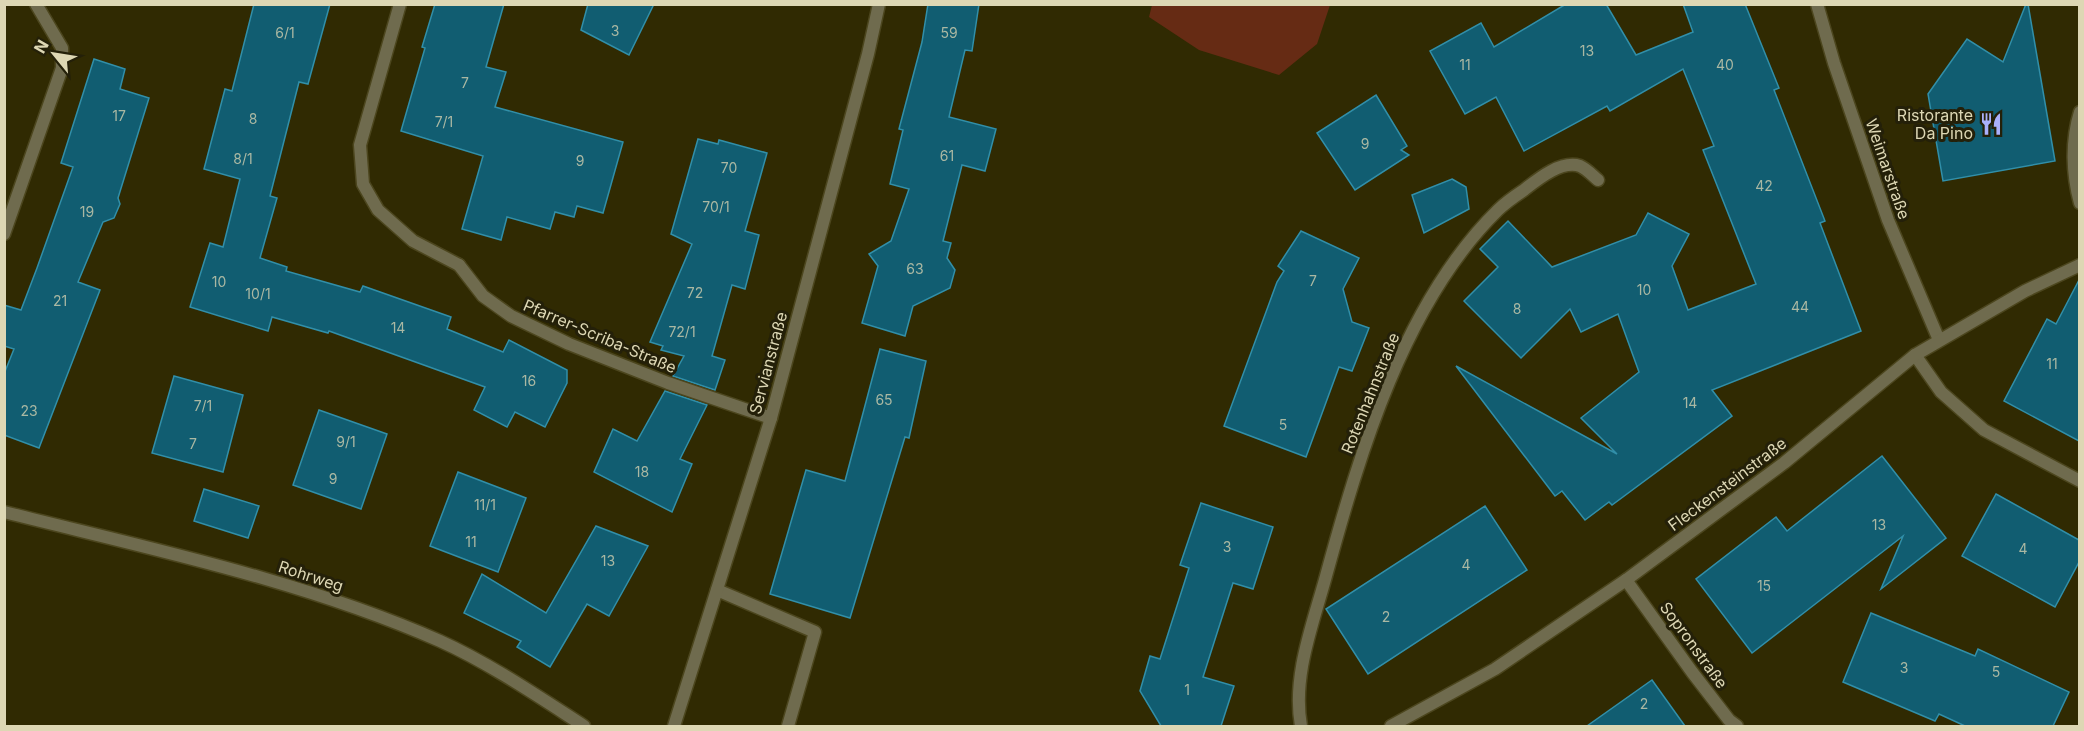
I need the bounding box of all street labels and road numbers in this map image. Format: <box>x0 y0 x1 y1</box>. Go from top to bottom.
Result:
street label: Weimarstraße <box>1861 116 1915 222</box>
street label: Pfarrer-Scriba-Straße <box>520 295 680 377</box>
street label: Servianstraße <box>745 310 791 416</box>
street label: Rotenhahnstraße <box>1337 330 1403 456</box>
street label: Fleckensteinstraße <box>1664 433 1790 535</box>
street label: Rohrweg <box>276 556 346 596</box>
street label: Sopronstraße <box>1656 598 1732 692</box>

